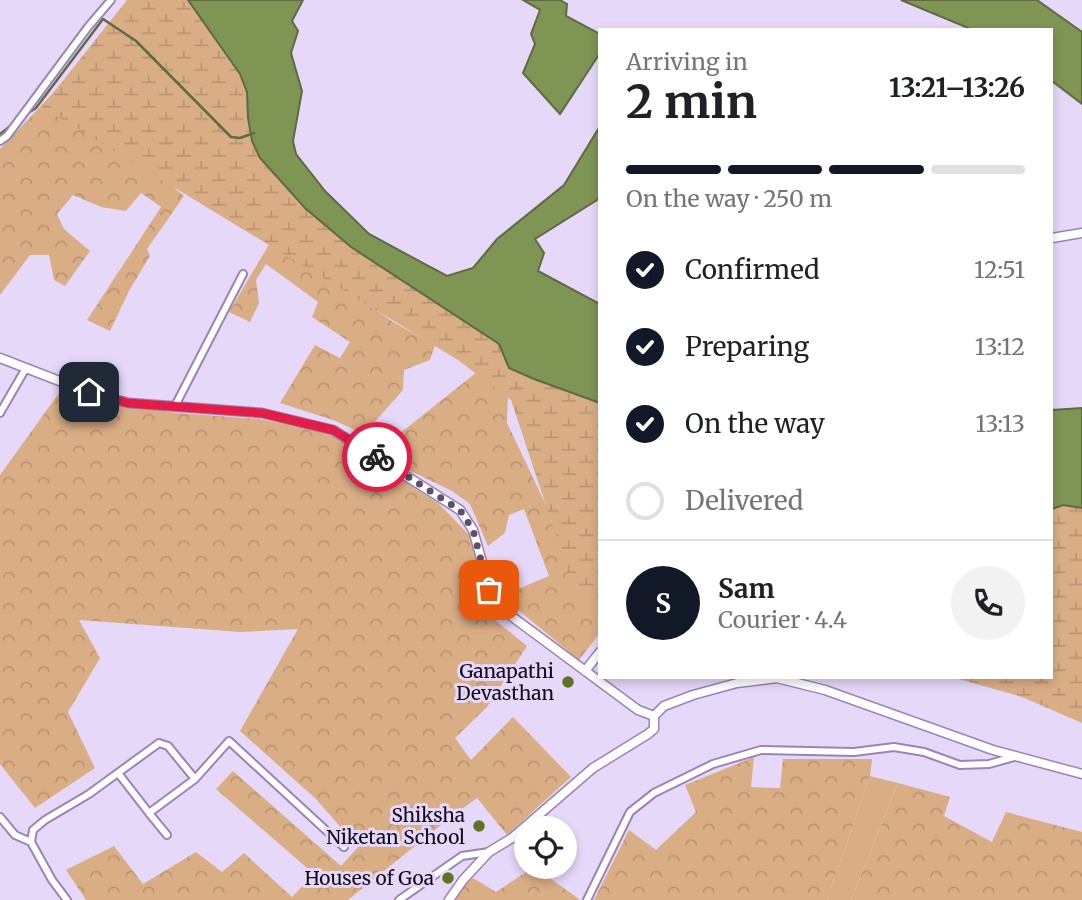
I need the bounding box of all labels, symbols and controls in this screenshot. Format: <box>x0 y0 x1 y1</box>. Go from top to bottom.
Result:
text: Arriving in <box>626 47 748 76</box>
text: 13:21–13:26 <box>889 71 1025 104</box>
text: 2 min <box>626 73 757 131</box>
text: On the way · 250 m <box>626 184 832 213</box>
icon: check <box>626 251 664 289</box>
text: Confirmed <box>685 253 820 286</box>
text: 12:51 <box>974 255 1025 284</box>
icon: check <box>626 328 664 366</box>
text: Preparing <box>685 330 809 363</box>
text: 13:12 <box>975 332 1025 361</box>
pin <box>59 362 119 422</box>
icon: home <box>70 373 108 411</box>
icon: check <box>626 405 664 443</box>
text: On the way <box>685 407 825 440</box>
text: 13:13 <box>976 409 1025 438</box>
courier <box>342 422 412 492</box>
icon: bike <box>358 438 396 476</box>
text: Delivered <box>685 484 804 517</box>
pin <box>459 560 519 620</box>
button: phone <box>951 566 1025 640</box>
icon: bag <box>470 571 508 609</box>
text: Sam <box>718 572 775 605</box>
text: S <box>655 587 671 620</box>
text: Courier · 4.4 <box>718 605 847 634</box>
place label: Ganapathi Devasthan <box>456 659 554 705</box>
marker: Ganapathi Devasthan <box>560 674 576 690</box>
place label: Shiksha Niketan School <box>326 803 465 849</box>
map controls <box>514 816 577 879</box>
button: locate <box>514 816 577 879</box>
marker: Shiksha Niketan School <box>471 818 487 834</box>
place label: Houses of Goa <box>304 866 434 890</box>
marker: Houses of Goa <box>440 870 456 886</box>

